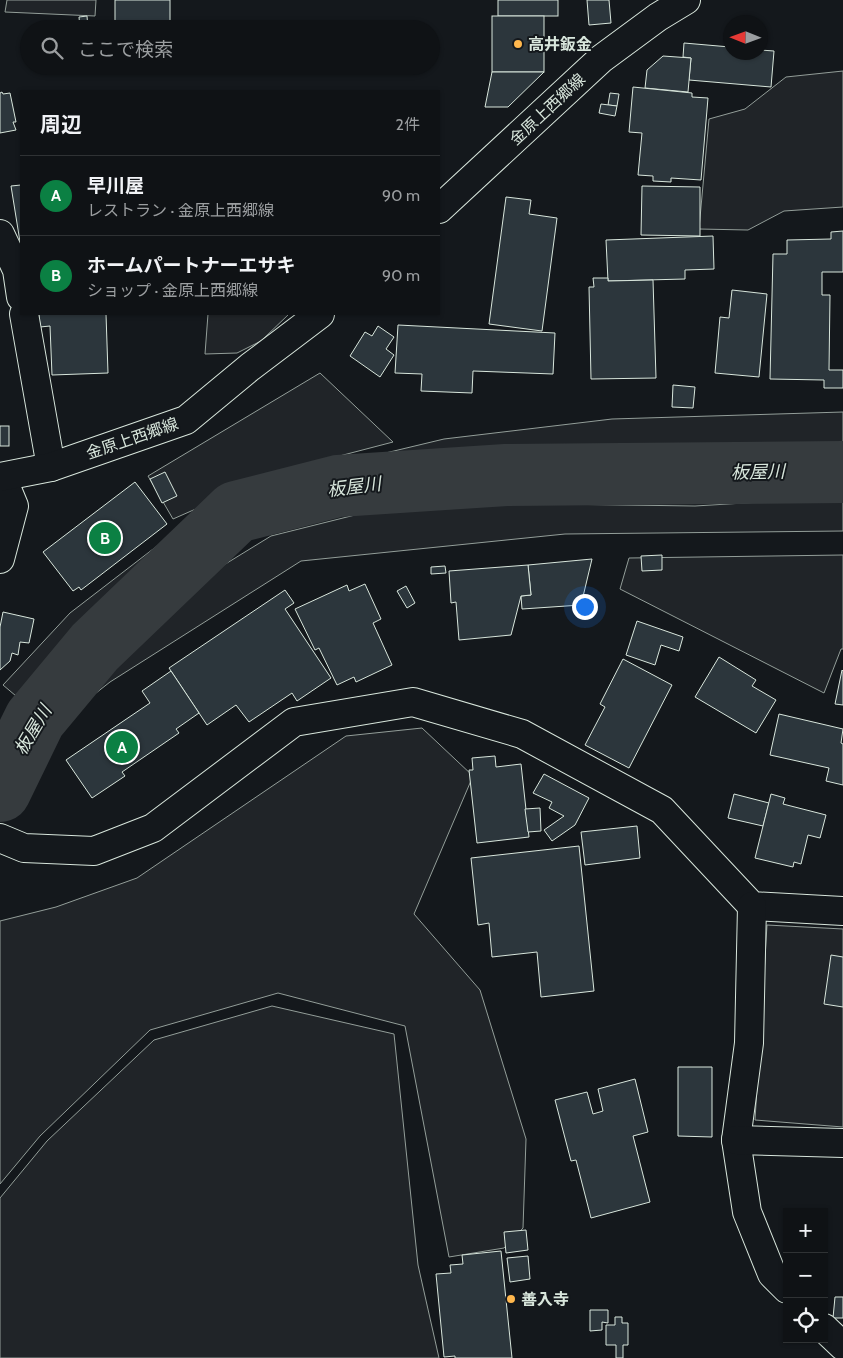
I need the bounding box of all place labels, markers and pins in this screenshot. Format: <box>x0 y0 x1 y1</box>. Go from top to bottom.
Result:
place label: 高井鈑金 <box>528 35 592 54</box>
marker: 高井鈑金 <box>512 38 524 50</box>
pin: B <box>89 519 121 557</box>
pin: A <box>106 728 138 766</box>
place label: 善入寺 <box>521 1290 569 1309</box>
marker: 善入寺 <box>505 1293 517 1305</box>

